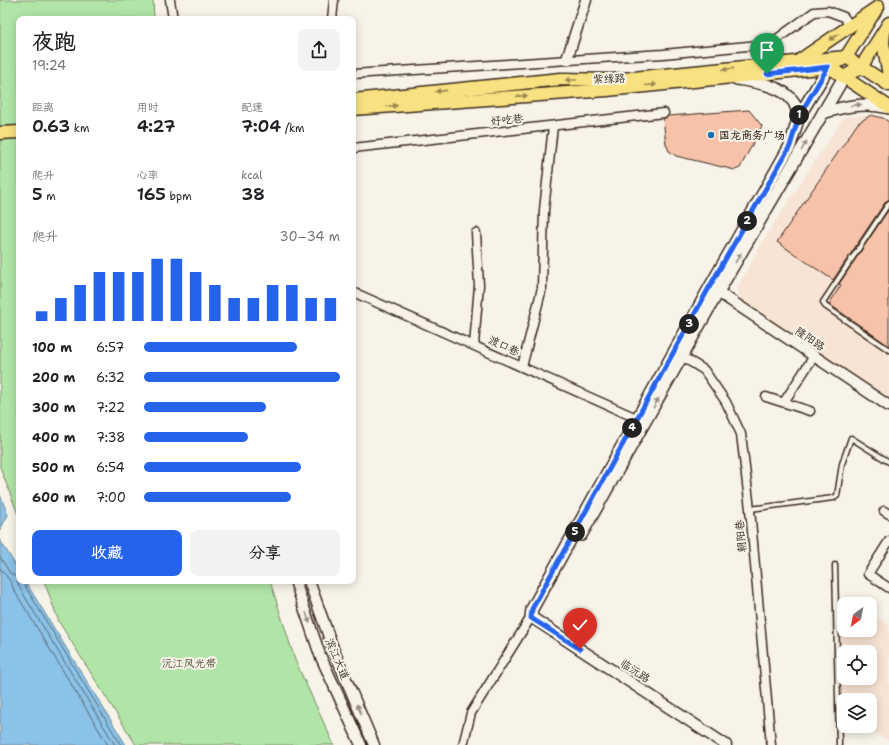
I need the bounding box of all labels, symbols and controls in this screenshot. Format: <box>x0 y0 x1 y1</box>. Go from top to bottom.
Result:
text: 夜跑 <box>32 27 76 56</box>
button: share <box>298 29 340 71</box>
pin <box>750 33 784 74</box>
one-way arrow <box>829 33 840 41</box>
icon: arrive <box>756 39 778 61</box>
text: 19:24 <box>32 57 66 74</box>
one-way arrow <box>722 65 734 72</box>
street label: 紫缘路 <box>592 71 626 87</box>
one-way arrow <box>565 76 577 83</box>
one-way arrow <box>645 82 657 89</box>
one-way arrow <box>435 88 447 95</box>
one-way arrow <box>515 93 528 100</box>
text: 距离 <box>32 100 54 115</box>
text: 用时 <box>137 100 159 115</box>
text: 配速 <box>241 100 263 115</box>
one-way arrow <box>850 102 862 109</box>
one-way arrow <box>386 103 398 109</box>
pin: 1 <box>789 105 809 125</box>
text: 1 <box>796 107 802 122</box>
street label: 好吃巷 <box>490 111 524 129</box>
text: 0.63 <box>32 115 70 137</box>
text: 4:27 <box>137 115 175 137</box>
text: 7:04 <box>241 115 281 137</box>
text: km <box>70 121 89 136</box>
text: /km <box>281 121 305 136</box>
place label: 国龙商务广场 <box>719 128 785 143</box>
marker: 国龙商务广场 <box>706 130 716 140</box>
one-way arrow <box>800 140 807 152</box>
text: 爬升 <box>32 168 54 183</box>
text: 心率 <box>137 168 159 183</box>
text: kcal <box>241 168 263 183</box>
text: 5 <box>32 183 43 205</box>
text: 165 <box>137 183 166 205</box>
text: 38 <box>241 183 265 205</box>
text: m <box>43 189 56 204</box>
text: bpm <box>166 189 192 204</box>
pin: 2 <box>737 211 757 231</box>
text: 2 <box>743 213 751 228</box>
text: 爬升 <box>32 228 58 245</box>
text: 30–34 m <box>280 228 340 245</box>
one-way arrow <box>735 252 742 264</box>
pin: 3 <box>679 314 699 334</box>
text: 3 <box>685 316 693 331</box>
street label: 隆阳路 <box>792 324 828 354</box>
street label: 渡口巷 <box>486 332 522 360</box>
text: 100 m <box>32 339 72 356</box>
text: 6:57 <box>96 339 124 356</box>
text: 200 m <box>32 369 75 386</box>
text: 6:32 <box>96 369 125 386</box>
one-way arrow <box>653 397 659 409</box>
text: 300 m <box>32 399 76 416</box>
text: 7:22 <box>96 399 125 416</box>
pin: 4 <box>622 418 642 438</box>
text: 4 <box>628 420 636 435</box>
text: 400 m <box>32 429 76 446</box>
text: 7:38 <box>96 429 125 446</box>
text: 500 m <box>32 459 75 476</box>
text: 6:54 <box>96 459 125 476</box>
text: 600 m <box>32 489 76 506</box>
text: 7:00 <box>96 489 126 506</box>
street label: 朝阳巷 <box>732 519 750 553</box>
pin: 5 <box>565 522 585 542</box>
text: 5 <box>572 524 578 539</box>
button: 收藏 <box>32 530 182 576</box>
button: 分享 <box>190 530 340 576</box>
north arrow <box>837 597 877 637</box>
map controls <box>837 597 877 733</box>
pin <box>563 608 597 649</box>
one-way arrow <box>305 612 311 624</box>
icon: check <box>569 614 591 636</box>
street label: 滨江大道 <box>322 636 352 682</box>
button: locate <box>837 645 877 685</box>
park label: 沅江风光带 <box>162 656 217 671</box>
street label: 临沅路 <box>617 656 653 686</box>
button: layers <box>837 693 877 733</box>
one-way arrow <box>355 703 361 715</box>

